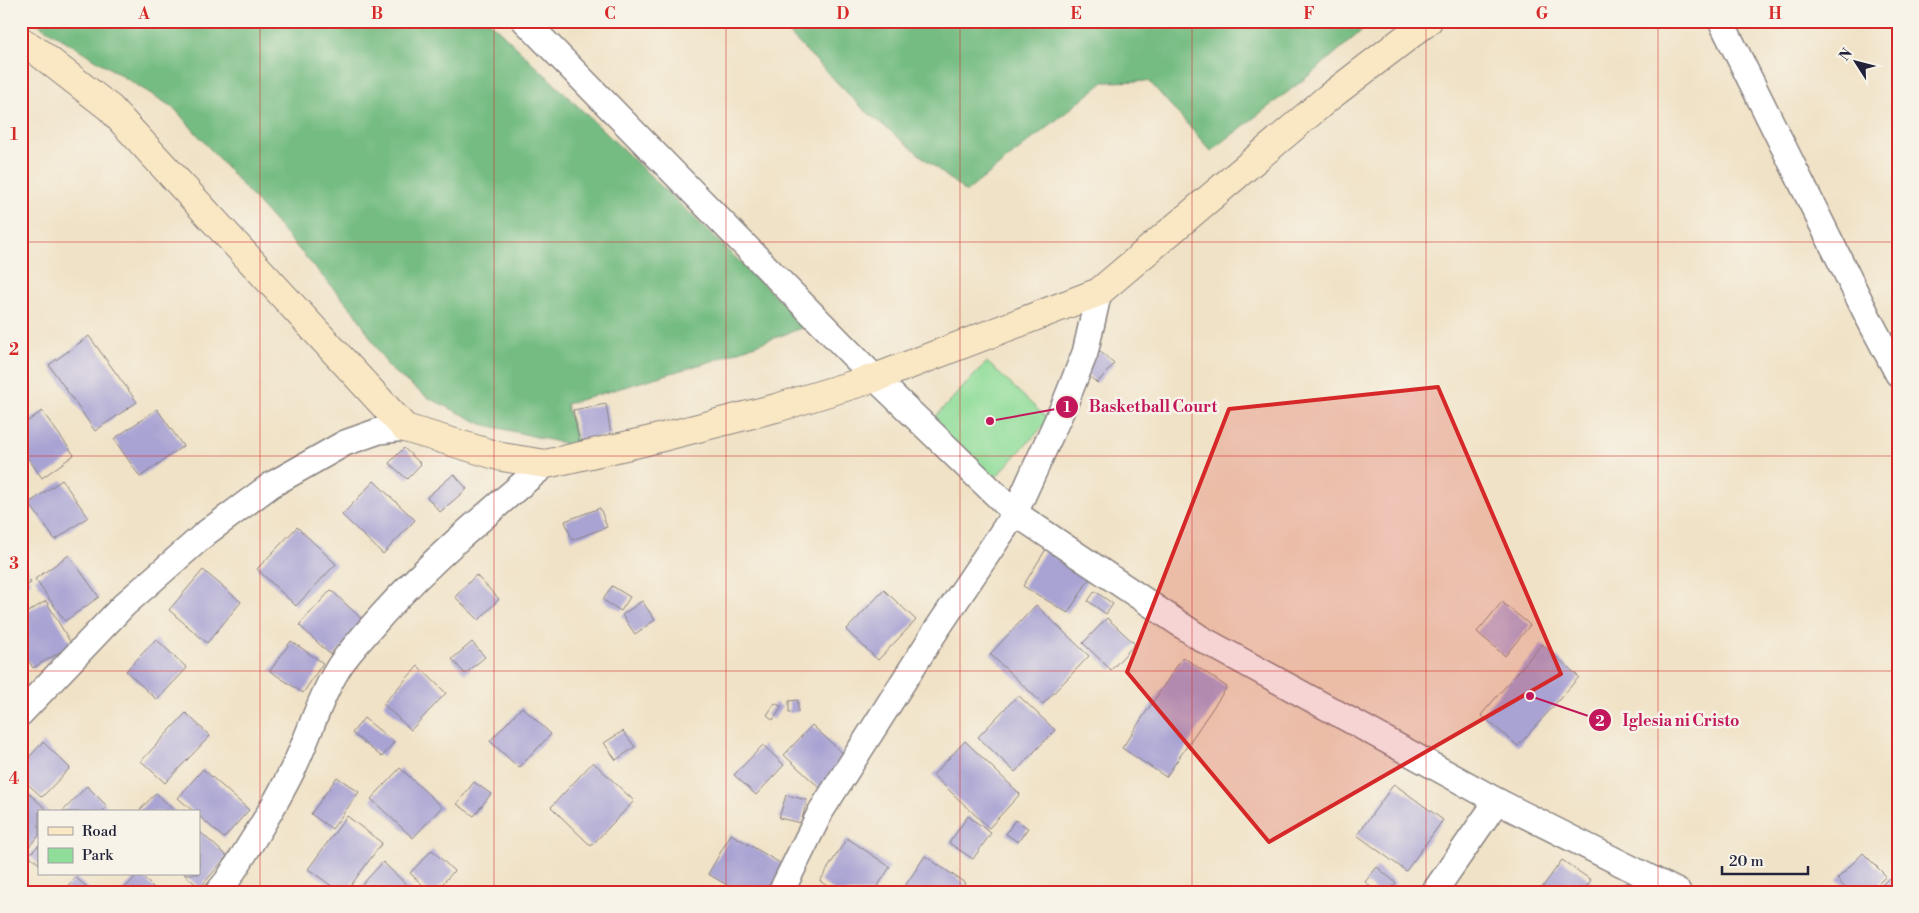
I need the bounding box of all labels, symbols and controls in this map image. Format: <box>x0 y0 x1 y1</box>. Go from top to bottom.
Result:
text: A <box>137 4 150 24</box>
text: B <box>371 4 383 24</box>
text: C <box>604 4 616 24</box>
text: D <box>837 4 850 24</box>
text: E <box>1070 4 1082 24</box>
text: F <box>1303 4 1315 24</box>
text: G <box>1536 4 1549 24</box>
text: H <box>1768 4 1782 24</box>
north arrow <box>1832 38 1882 88</box>
text: N <box>1836 45 1857 65</box>
text: 1 <box>10 125 18 145</box>
text: 2 <box>9 340 19 360</box>
callout: Basketball Court <box>1054 391 1228 422</box>
text: Basketball Court <box>1089 397 1218 417</box>
text: 1 <box>1063 398 1071 417</box>
text: 3 <box>9 554 19 574</box>
callout: Iglesia ni Cristo <box>1587 705 1749 736</box>
text: Iglesia ni Cristo <box>1623 711 1739 731</box>
text: 2 <box>1595 712 1605 731</box>
text: 4 <box>9 769 20 789</box>
legend <box>38 810 200 876</box>
text: Road <box>82 822 117 841</box>
scale bar <box>1722 843 1808 875</box>
text: Park <box>82 846 114 865</box>
text: 20 m <box>1729 852 1764 871</box>

